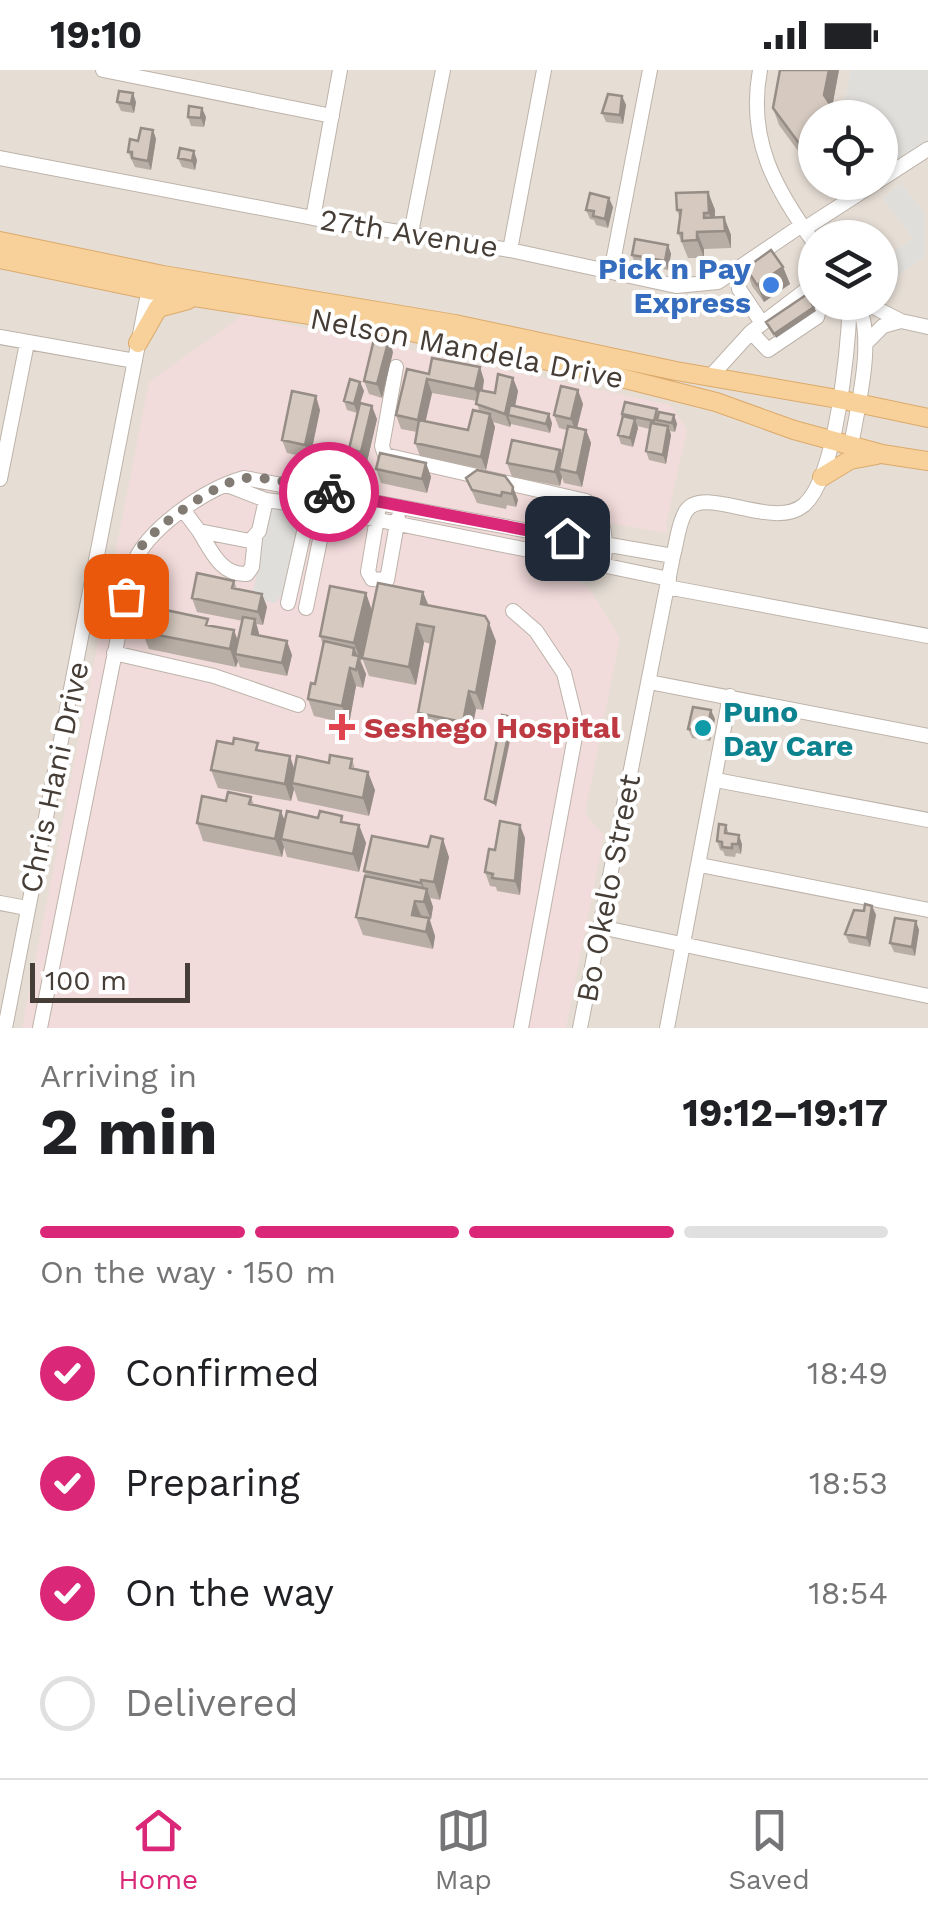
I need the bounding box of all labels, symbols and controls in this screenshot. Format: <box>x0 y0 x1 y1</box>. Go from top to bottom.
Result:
text: 19:10 <box>50 13 142 57</box>
map controls <box>798 100 898 320</box>
button: locate <box>798 100 898 200</box>
street label: 27th Avenue <box>317 202 501 264</box>
button: layers <box>798 220 898 320</box>
place label: Pick n Pay Express <box>598 251 751 320</box>
marker: Pick n Pay Express <box>760 274 782 296</box>
street label: Nelson Mandela Drive <box>307 300 627 396</box>
courier <box>279 442 379 542</box>
icon: bike <box>302 465 357 520</box>
pin <box>525 496 610 581</box>
icon: home <box>540 511 595 566</box>
pin <box>84 554 169 639</box>
icon: bag <box>99 569 154 624</box>
street label: Chris Hani Drive <box>12 658 96 896</box>
place label: Puno Day Care <box>723 694 853 763</box>
place label: Seshego Hospital <box>364 710 620 745</box>
marker: Seshego Hospital <box>329 714 355 740</box>
marker: Puno Day Care <box>692 717 714 739</box>
street label: Bo Okelo Street <box>569 771 647 1005</box>
scale bar <box>30 958 190 1003</box>
text: 100 m <box>45 964 127 997</box>
text: Arriving in <box>40 1057 197 1095</box>
text: 19:12–19:17 <box>683 1091 888 1135</box>
text: 2 min <box>40 1094 218 1170</box>
text: On the way · 150 m <box>40 1253 336 1291</box>
icon: check <box>40 1346 95 1401</box>
text: Confirmed <box>125 1351 320 1395</box>
text: 18:49 <box>807 1354 888 1392</box>
icon: check <box>40 1456 95 1511</box>
text: Preparing <box>125 1461 300 1505</box>
text: 18:53 <box>809 1464 888 1502</box>
icon: check <box>40 1566 95 1621</box>
text: On the way <box>125 1571 334 1615</box>
text: 18:54 <box>808 1574 888 1612</box>
text: Delivered <box>125 1681 298 1725</box>
tab: Home <box>118 1803 198 1896</box>
tab: Map <box>435 1803 492 1896</box>
tab: Saved <box>728 1803 810 1896</box>

